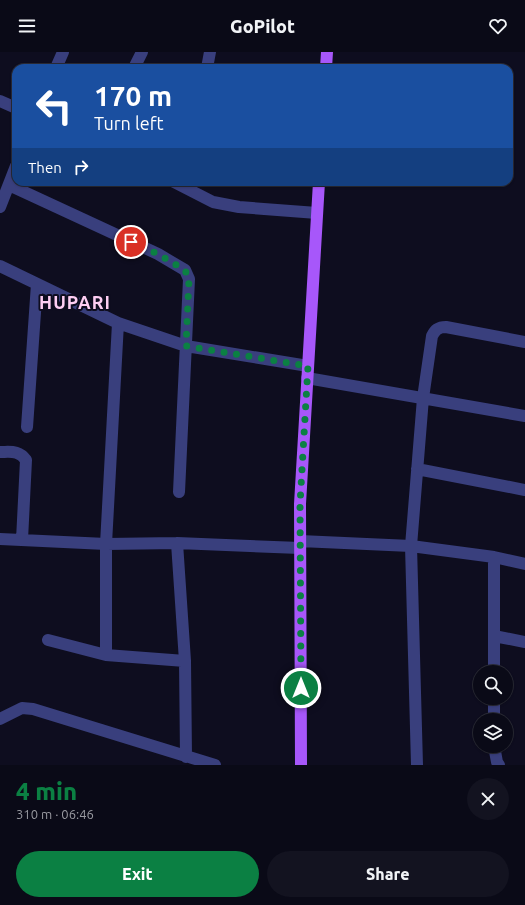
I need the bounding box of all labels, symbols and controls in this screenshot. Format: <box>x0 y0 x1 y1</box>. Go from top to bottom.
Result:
icon: menu <box>16 15 38 37</box>
icon: heart <box>487 15 509 37</box>
text: GoPilot <box>230 16 295 36</box>
icon: left <box>28 80 80 132</box>
text: 170 m <box>94 80 172 111</box>
text: Turn left <box>94 113 164 133</box>
icon: right <box>70 156 92 178</box>
text: Then <box>28 159 62 176</box>
pin <box>114 225 148 259</box>
icon: arrive <box>120 231 142 253</box>
district label: HUPARI <box>39 292 111 312</box>
map controls <box>473 665 513 753</box>
button: search <box>473 665 513 705</box>
position arrow <box>280 667 322 709</box>
button: layers <box>473 713 513 753</box>
text: 4 min <box>16 778 77 805</box>
button: close <box>467 778 509 820</box>
text: 310 m · 06:46 <box>16 807 94 821</box>
button: Exit <box>16 851 259 897</box>
button: Share <box>267 851 509 897</box>

